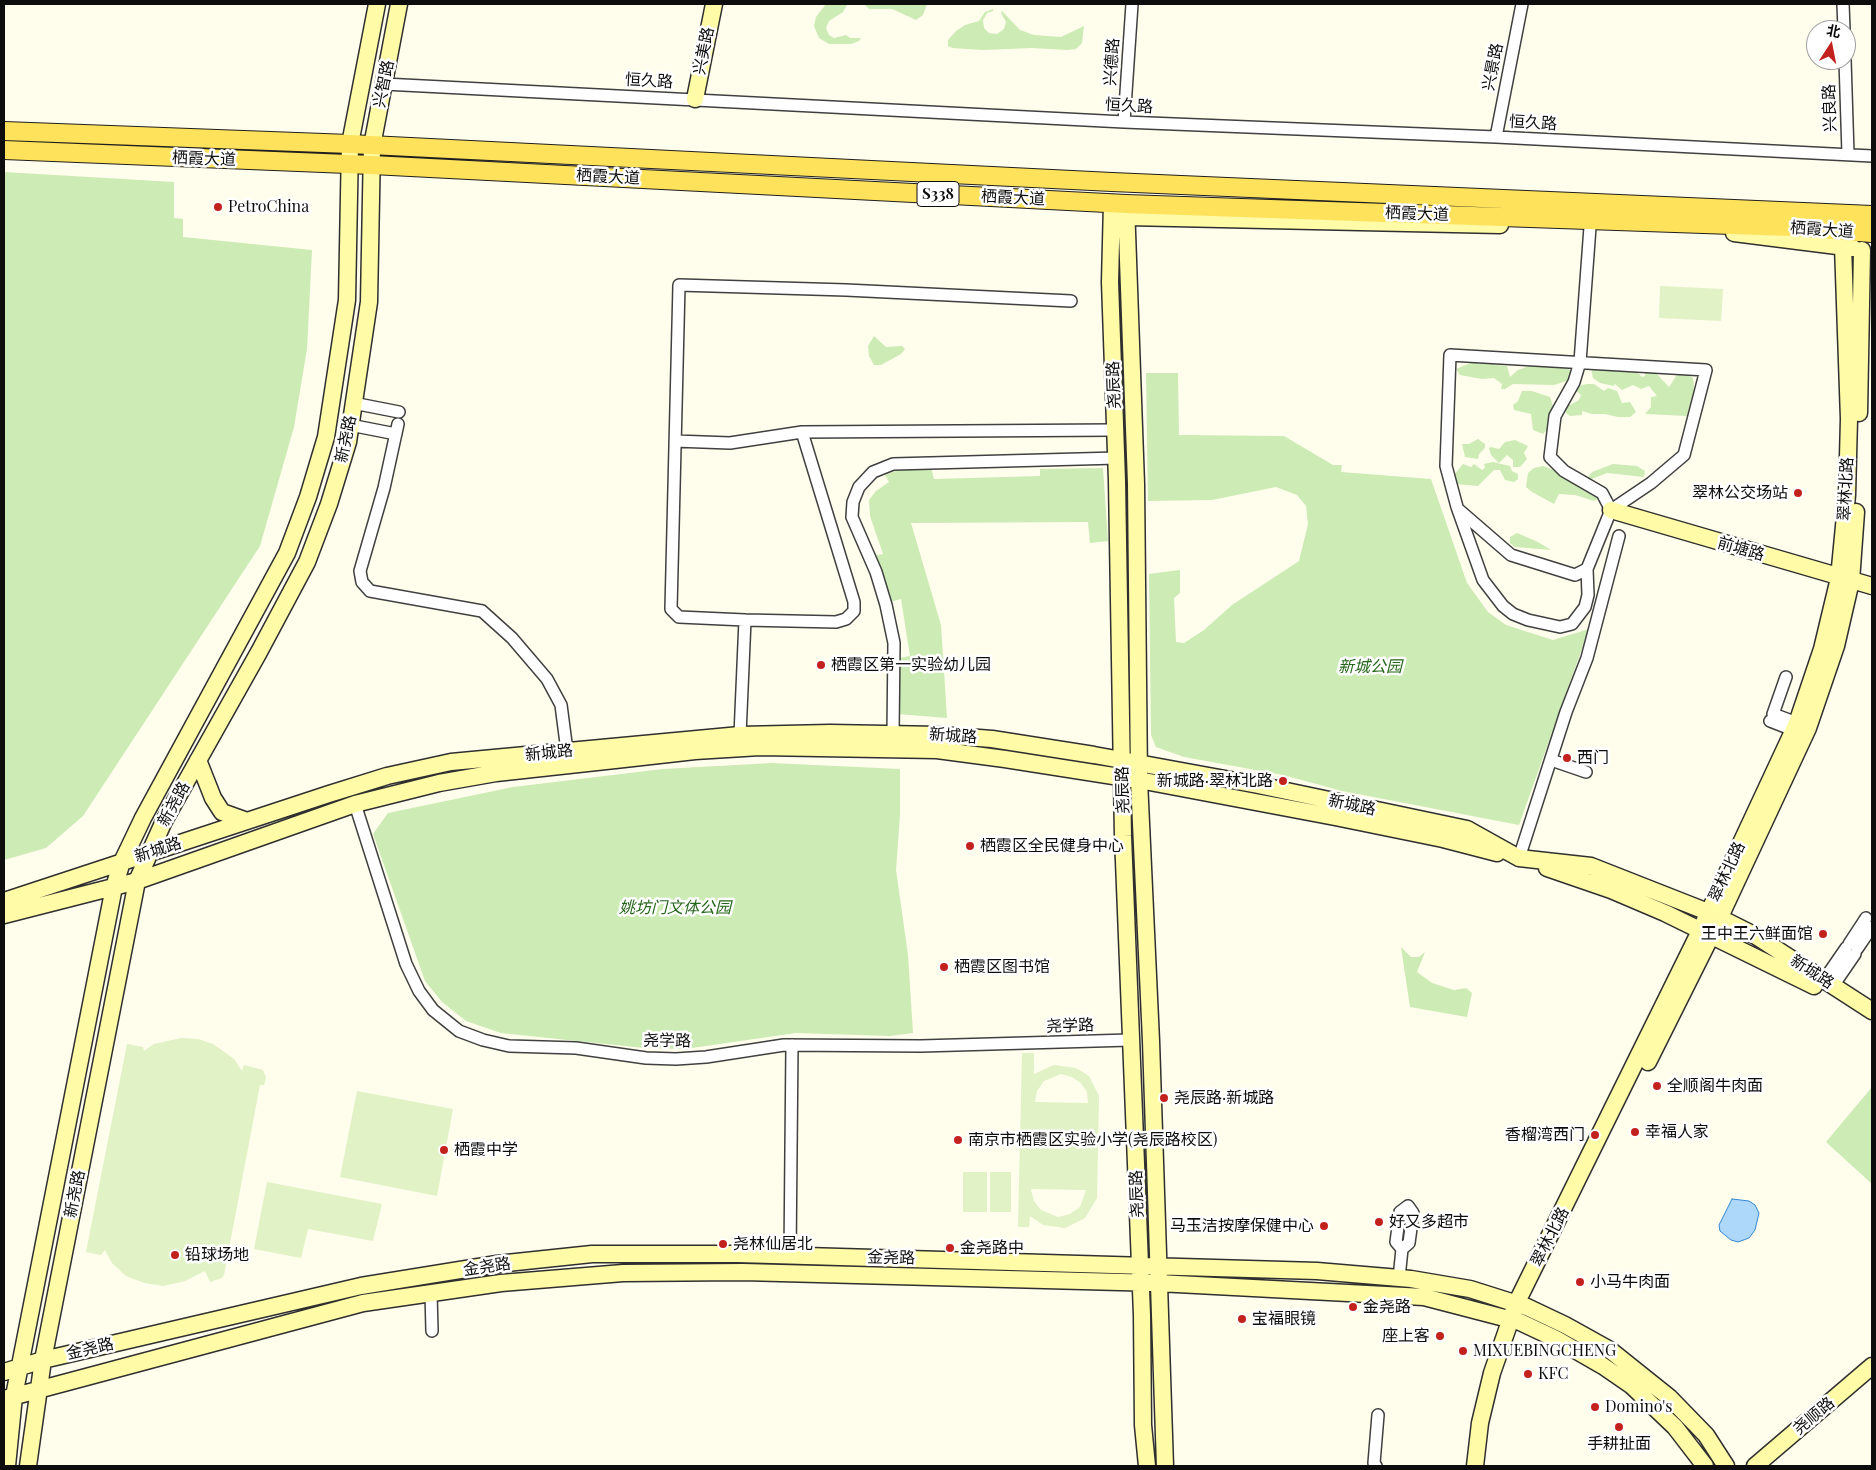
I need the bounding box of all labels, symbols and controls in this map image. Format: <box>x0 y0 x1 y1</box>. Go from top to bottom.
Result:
north arrow <box>1806 20 1856 70</box>
text: 北 <box>1825 20 1842 41</box>
street label: 兴美路 <box>690 26 718 76</box>
street label: 兴德路 <box>1101 37 1123 87</box>
street label: 兴景路 <box>1479 42 1507 92</box>
street label: 兴智路 <box>370 59 398 109</box>
street label: 恒久路 <box>625 70 673 92</box>
street label: 兴良路 <box>1820 84 1840 132</box>
street label: 恒久路 <box>1105 95 1153 117</box>
street label: 恒久路 <box>1509 112 1557 134</box>
street label: 栖霞大道 <box>172 148 236 170</box>
street label: 栖霞大道 <box>576 166 640 188</box>
road number: S338 <box>917 182 959 206</box>
street label: 栖霞大道 <box>981 187 1045 209</box>
place label: PetroChina <box>228 197 309 217</box>
marker: PetroChina <box>212 201 224 213</box>
street label: 栖霞大道 <box>1385 203 1449 225</box>
street label: 栖霞大道 <box>1789 218 1855 242</box>
street label: 尧辰路 <box>1104 361 1124 409</box>
street label: 新尧路 <box>332 414 360 464</box>
street label: 翠林北路 <box>1835 457 1857 521</box>
place label: 翠林公交场站 <box>1692 483 1788 503</box>
marker: 翠林公交场站 <box>1792 487 1804 499</box>
street label: 前塘路 <box>1715 533 1767 565</box>
place label: 栖霞区第一实验幼儿园 <box>831 655 991 675</box>
park label: 新城公园 <box>1338 657 1402 677</box>
marker: 栖霞区第一实验幼儿园 <box>815 659 827 671</box>
street label: 新城路 <box>928 725 978 747</box>
street label: 新城路 <box>524 741 574 765</box>
place label: 西门 <box>1577 748 1609 768</box>
marker: 西门 <box>1561 752 1573 764</box>
street label: 尧辰路 <box>1113 766 1133 814</box>
place label: 新城路·翠林北路 <box>1157 771 1273 791</box>
marker: 新城路·翠林北路 <box>1277 775 1289 787</box>
street label: 新尧路 <box>154 778 194 830</box>
street label: 新城路 <box>1327 791 1377 819</box>
street label: 新城路 <box>132 833 184 867</box>
place label: 栖霞区全民健身中心 <box>980 836 1124 856</box>
street label: 翠林北路 <box>1705 839 1749 905</box>
marker: 栖霞区全民健身中心 <box>964 840 976 852</box>
park label: 姚坊门文体公园 <box>619 898 731 918</box>
place label: 王中王六鲜面馆 <box>1701 924 1813 944</box>
marker: 王中王六鲜面馆 <box>1817 928 1829 940</box>
street label: 新城路 <box>1787 951 1837 993</box>
place label: 栖霞区图书馆 <box>954 957 1050 977</box>
marker: 栖霞区图书馆 <box>938 961 950 973</box>
street label: 尧学路 <box>1046 1016 1094 1036</box>
street label: 尧学路 <box>643 1031 691 1051</box>
place label: 全顺阁牛肉面 <box>1667 1076 1763 1096</box>
marker: 全顺阁牛肉面 <box>1651 1080 1663 1092</box>
place label: 尧辰路·新城路 <box>1174 1088 1274 1108</box>
marker: 尧辰路·新城路 <box>1158 1092 1170 1104</box>
place label: 幸福人家 <box>1645 1122 1709 1142</box>
place label: 香榴湾西门 <box>1505 1125 1585 1145</box>
marker: 幸福人家 <box>1629 1126 1641 1138</box>
marker: 香榴湾西门 <box>1589 1129 1601 1141</box>
place label: 南京市栖霞区实验小学(尧辰路校区) <box>968 1130 1217 1150</box>
marker: 南京市栖霞区实验小学(尧辰路校区) <box>952 1134 964 1146</box>
place label: 栖霞中学 <box>454 1140 518 1160</box>
marker: 栖霞中学 <box>438 1144 450 1156</box>
street label: 新尧路 <box>61 1169 89 1219</box>
street label: 尧辰路 <box>1127 1170 1147 1218</box>
street label: 翠林北路 <box>1527 1204 1573 1270</box>
place label: 好又多超市 <box>1389 1212 1469 1232</box>
place label: 马玉洁按摩保健中心 <box>1170 1216 1314 1236</box>
marker: 好又多超市 <box>1373 1216 1385 1228</box>
marker: 马玉洁按摩保健中心 <box>1318 1220 1330 1232</box>
place label: 尧林仙居北 <box>733 1234 813 1254</box>
marker: 尧林仙居北 <box>717 1238 729 1250</box>
place label: 金尧路中 <box>960 1238 1024 1258</box>
marker: 金尧路中 <box>944 1242 956 1254</box>
place label: 铅球场地 <box>185 1245 249 1265</box>
street label: 金尧路 <box>867 1248 915 1268</box>
marker: 铅球场地 <box>169 1249 181 1261</box>
street label: 金尧路 <box>462 1254 512 1280</box>
place label: 小马牛肉面 <box>1590 1272 1670 1292</box>
marker: 小马牛肉面 <box>1574 1276 1586 1288</box>
place label: 金尧路 <box>1363 1297 1411 1317</box>
marker: 金尧路 <box>1347 1301 1359 1313</box>
place label: 宝福眼镜 <box>1252 1309 1316 1329</box>
marker: 宝福眼镜 <box>1236 1313 1248 1325</box>
place label: 座上客 <box>1382 1326 1430 1346</box>
marker: 座上客 <box>1434 1330 1446 1342</box>
street label: 金尧路 <box>64 1334 116 1364</box>
place label: MIXUEBINGCHENG <box>1473 1341 1616 1361</box>
marker: MIXUEBINGCHENG <box>1457 1345 1469 1357</box>
place label: KFC <box>1538 1364 1568 1384</box>
marker: KFC <box>1522 1368 1534 1380</box>
street label: 尧顺路 <box>1789 1393 1839 1439</box>
place label: Domino's <box>1605 1397 1672 1417</box>
marker: Domino's <box>1589 1401 1601 1413</box>
marker: 手耕扯面 <box>1613 1421 1625 1433</box>
place label: 手耕扯面 <box>1587 1434 1651 1454</box>

